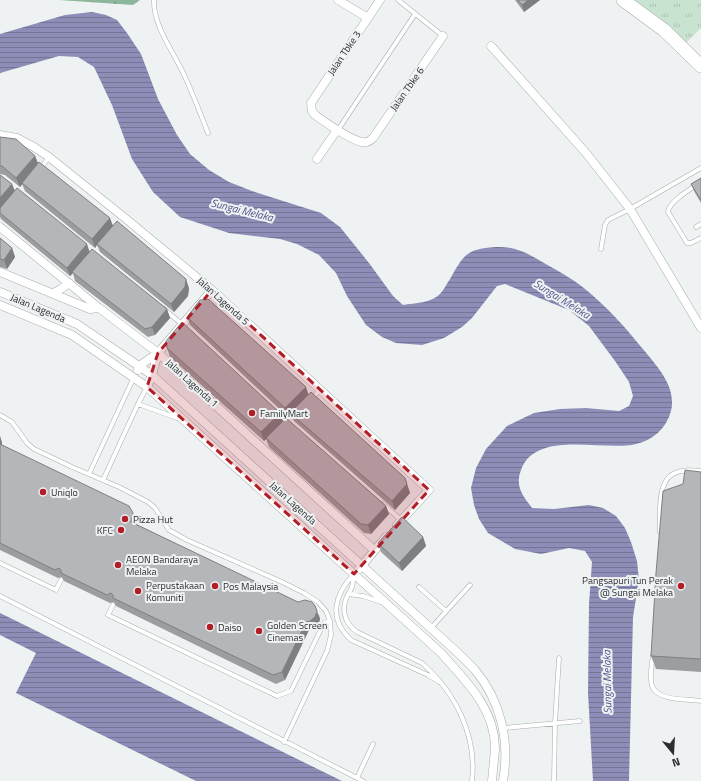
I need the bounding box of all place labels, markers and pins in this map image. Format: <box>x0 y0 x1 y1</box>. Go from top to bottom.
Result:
place label: FamilyMart <box>260 406 308 421</box>
marker: FamilyMart <box>247 408 257 418</box>
place label: Uniqlo <box>51 485 78 500</box>
marker: Uniqlo <box>38 487 48 497</box>
place label: Pizza Hut <box>133 512 173 527</box>
marker: Pizza Hut <box>120 514 130 524</box>
place label: KFC <box>97 523 114 538</box>
marker: KFC <box>116 525 126 535</box>
place label: AEON Bandaraya Melaka <box>126 552 198 579</box>
marker: AEON Bandaraya Melaka <box>113 560 123 570</box>
place label: Pangsapuri Tun Perak @ Sungai Melaka <box>582 573 673 600</box>
place label: Perpustakaan Komuniti <box>146 578 204 605</box>
place label: Pos Malaysia <box>223 579 278 594</box>
marker: Pos Malaysia <box>210 581 220 591</box>
marker: Pangsapuri Tun Perak @ Sungai Melaka <box>676 581 686 591</box>
marker: Perpustakaan Komuniti <box>133 586 143 596</box>
place label: Golden Screen Cinemas <box>267 618 327 645</box>
place label: Daiso <box>218 620 242 635</box>
marker: Daiso <box>205 622 215 632</box>
marker: Golden Screen Cinemas <box>254 626 264 636</box>

